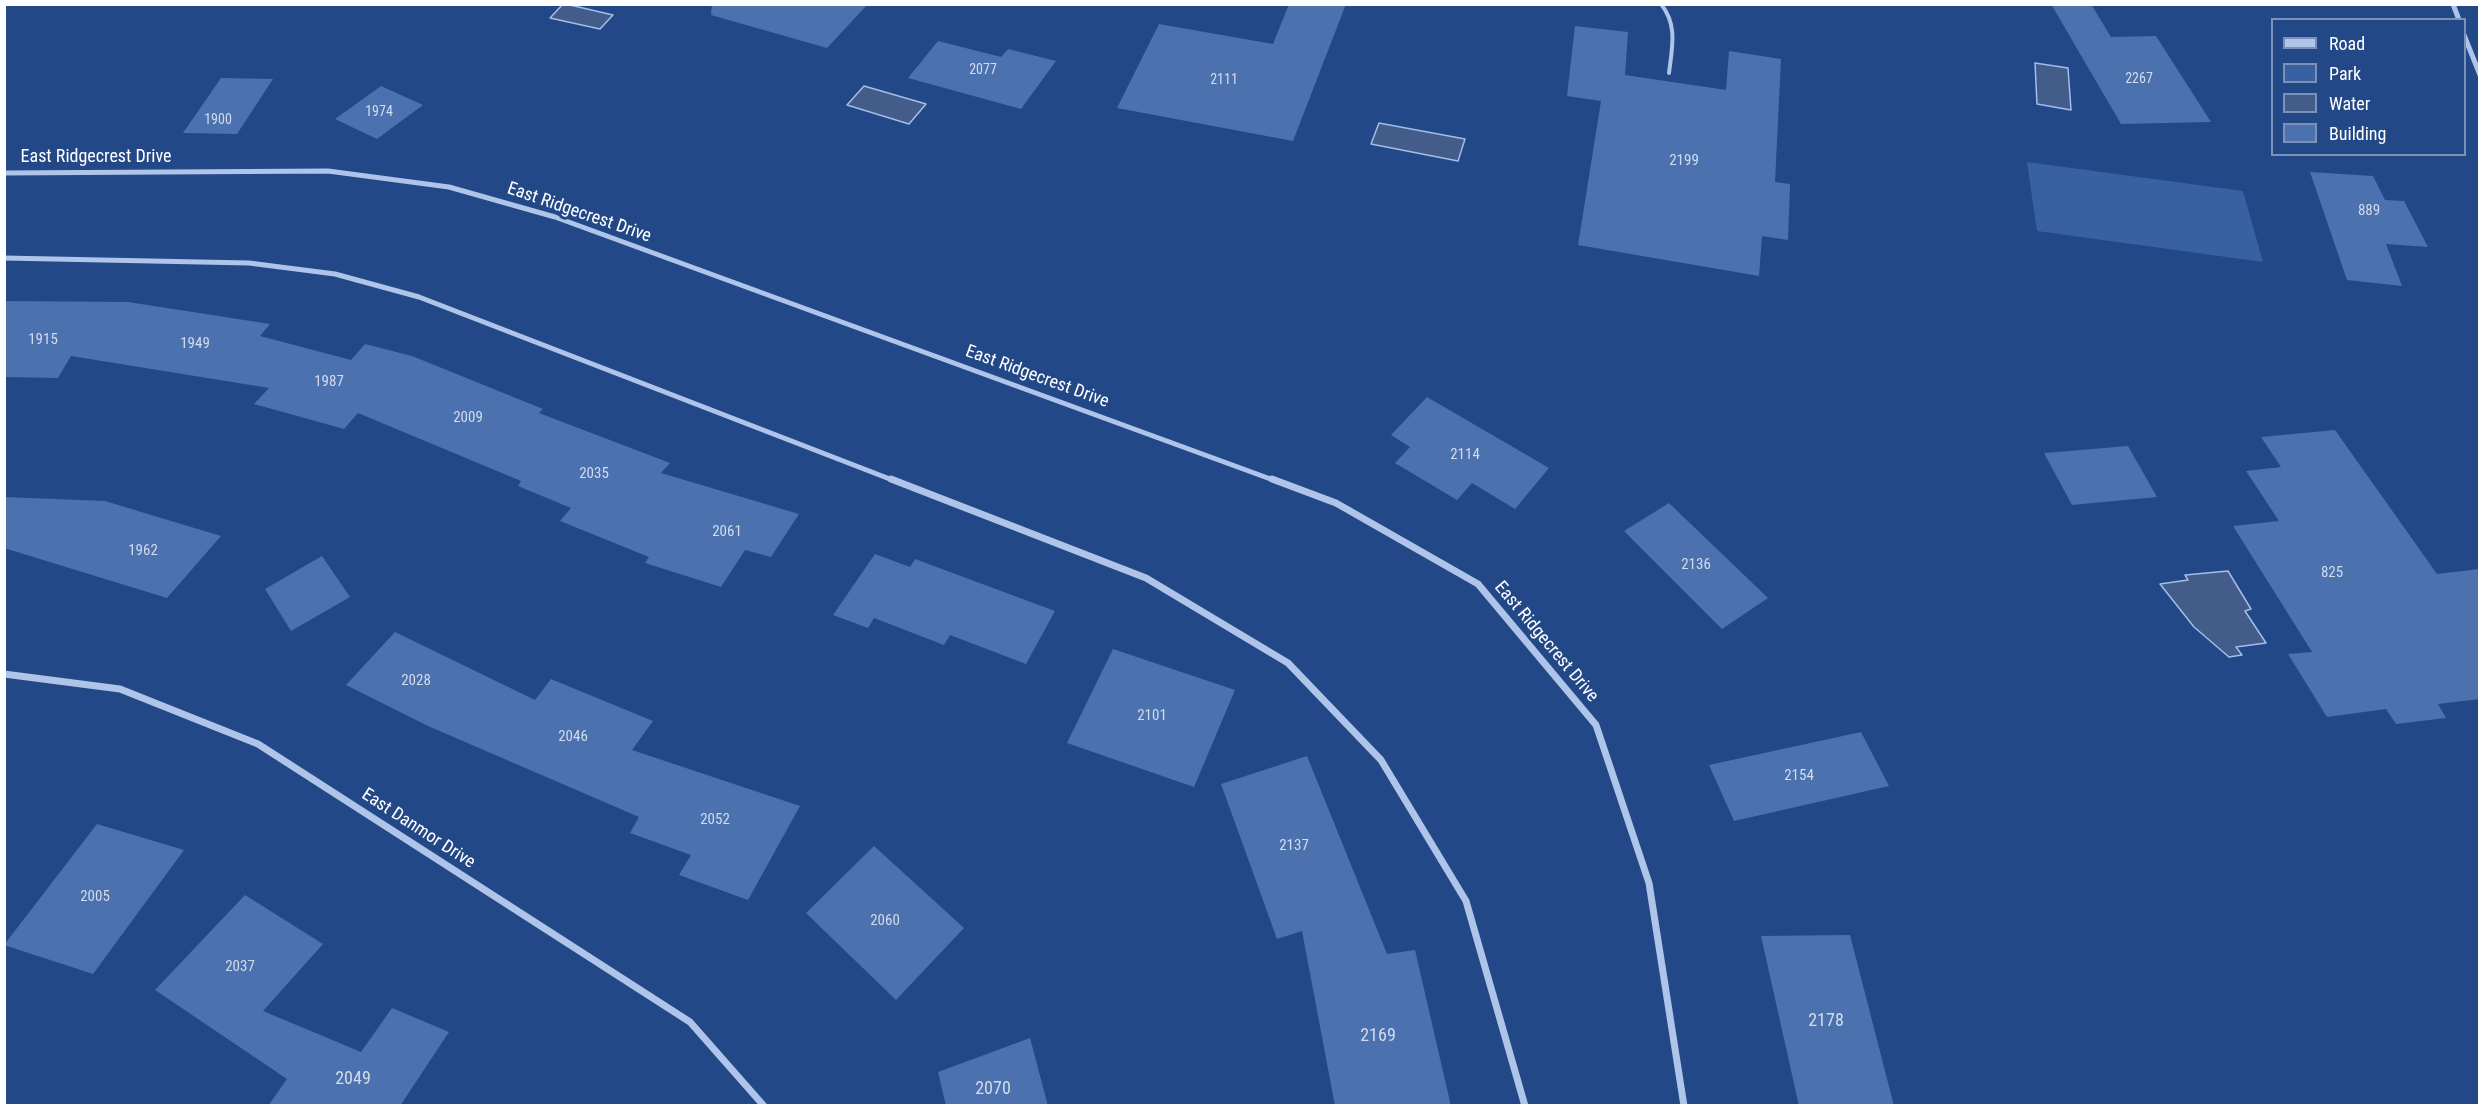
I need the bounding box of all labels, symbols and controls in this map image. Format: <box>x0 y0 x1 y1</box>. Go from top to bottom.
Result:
legend <box>2271 18 2466 156</box>
text: Road <box>2329 33 2365 54</box>
house number: 2077 <box>969 62 997 78</box>
text: Park <box>2329 63 2361 84</box>
house number: 2267 <box>2125 71 2153 87</box>
house number: 2111 <box>1210 72 1238 88</box>
text: Water <box>2329 93 2370 114</box>
house number: 1974 <box>365 104 393 120</box>
house number: 1900 <box>204 112 232 128</box>
text: Building <box>2329 123 2386 144</box>
street label: East Ridgecrest Drive <box>21 146 171 168</box>
house number: 2199 <box>1669 152 1699 170</box>
street label: East Ridgecrest Drive <box>504 178 654 248</box>
house number: 889 <box>2358 202 2380 220</box>
house number: 1915 <box>28 331 58 349</box>
house number: 1949 <box>180 335 210 353</box>
street label: East Ridgecrest Drive <box>962 341 1112 413</box>
house number: 1987 <box>314 373 344 391</box>
house number: 2009 <box>453 409 483 427</box>
house number: 2114 <box>1450 446 1480 464</box>
house number: 2035 <box>579 465 609 483</box>
house number: 2061 <box>712 523 742 541</box>
house number: 1962 <box>128 542 158 560</box>
house number: 2136 <box>1681 556 1711 574</box>
house number: 825 <box>2321 564 2343 582</box>
street label: East Ridgecrest Drive <box>1489 577 1603 707</box>
house number: 2028 <box>401 672 431 690</box>
house number: 2101 <box>1137 707 1167 725</box>
house number: 2046 <box>558 728 588 746</box>
house number: 2154 <box>1784 767 1814 785</box>
street label: East Danmor Drive <box>357 784 479 874</box>
house number: 2052 <box>700 811 730 829</box>
house number: 2137 <box>1279 837 1309 855</box>
house number: 2005 <box>80 888 110 906</box>
house number: 2060 <box>870 912 900 930</box>
house number: 2037 <box>225 958 255 976</box>
house number: 2178 <box>1808 1010 1844 1032</box>
house number: 2169 <box>1360 1025 1396 1047</box>
house number: 2049 <box>335 1068 371 1090</box>
house number: 2070 <box>975 1078 1011 1100</box>

